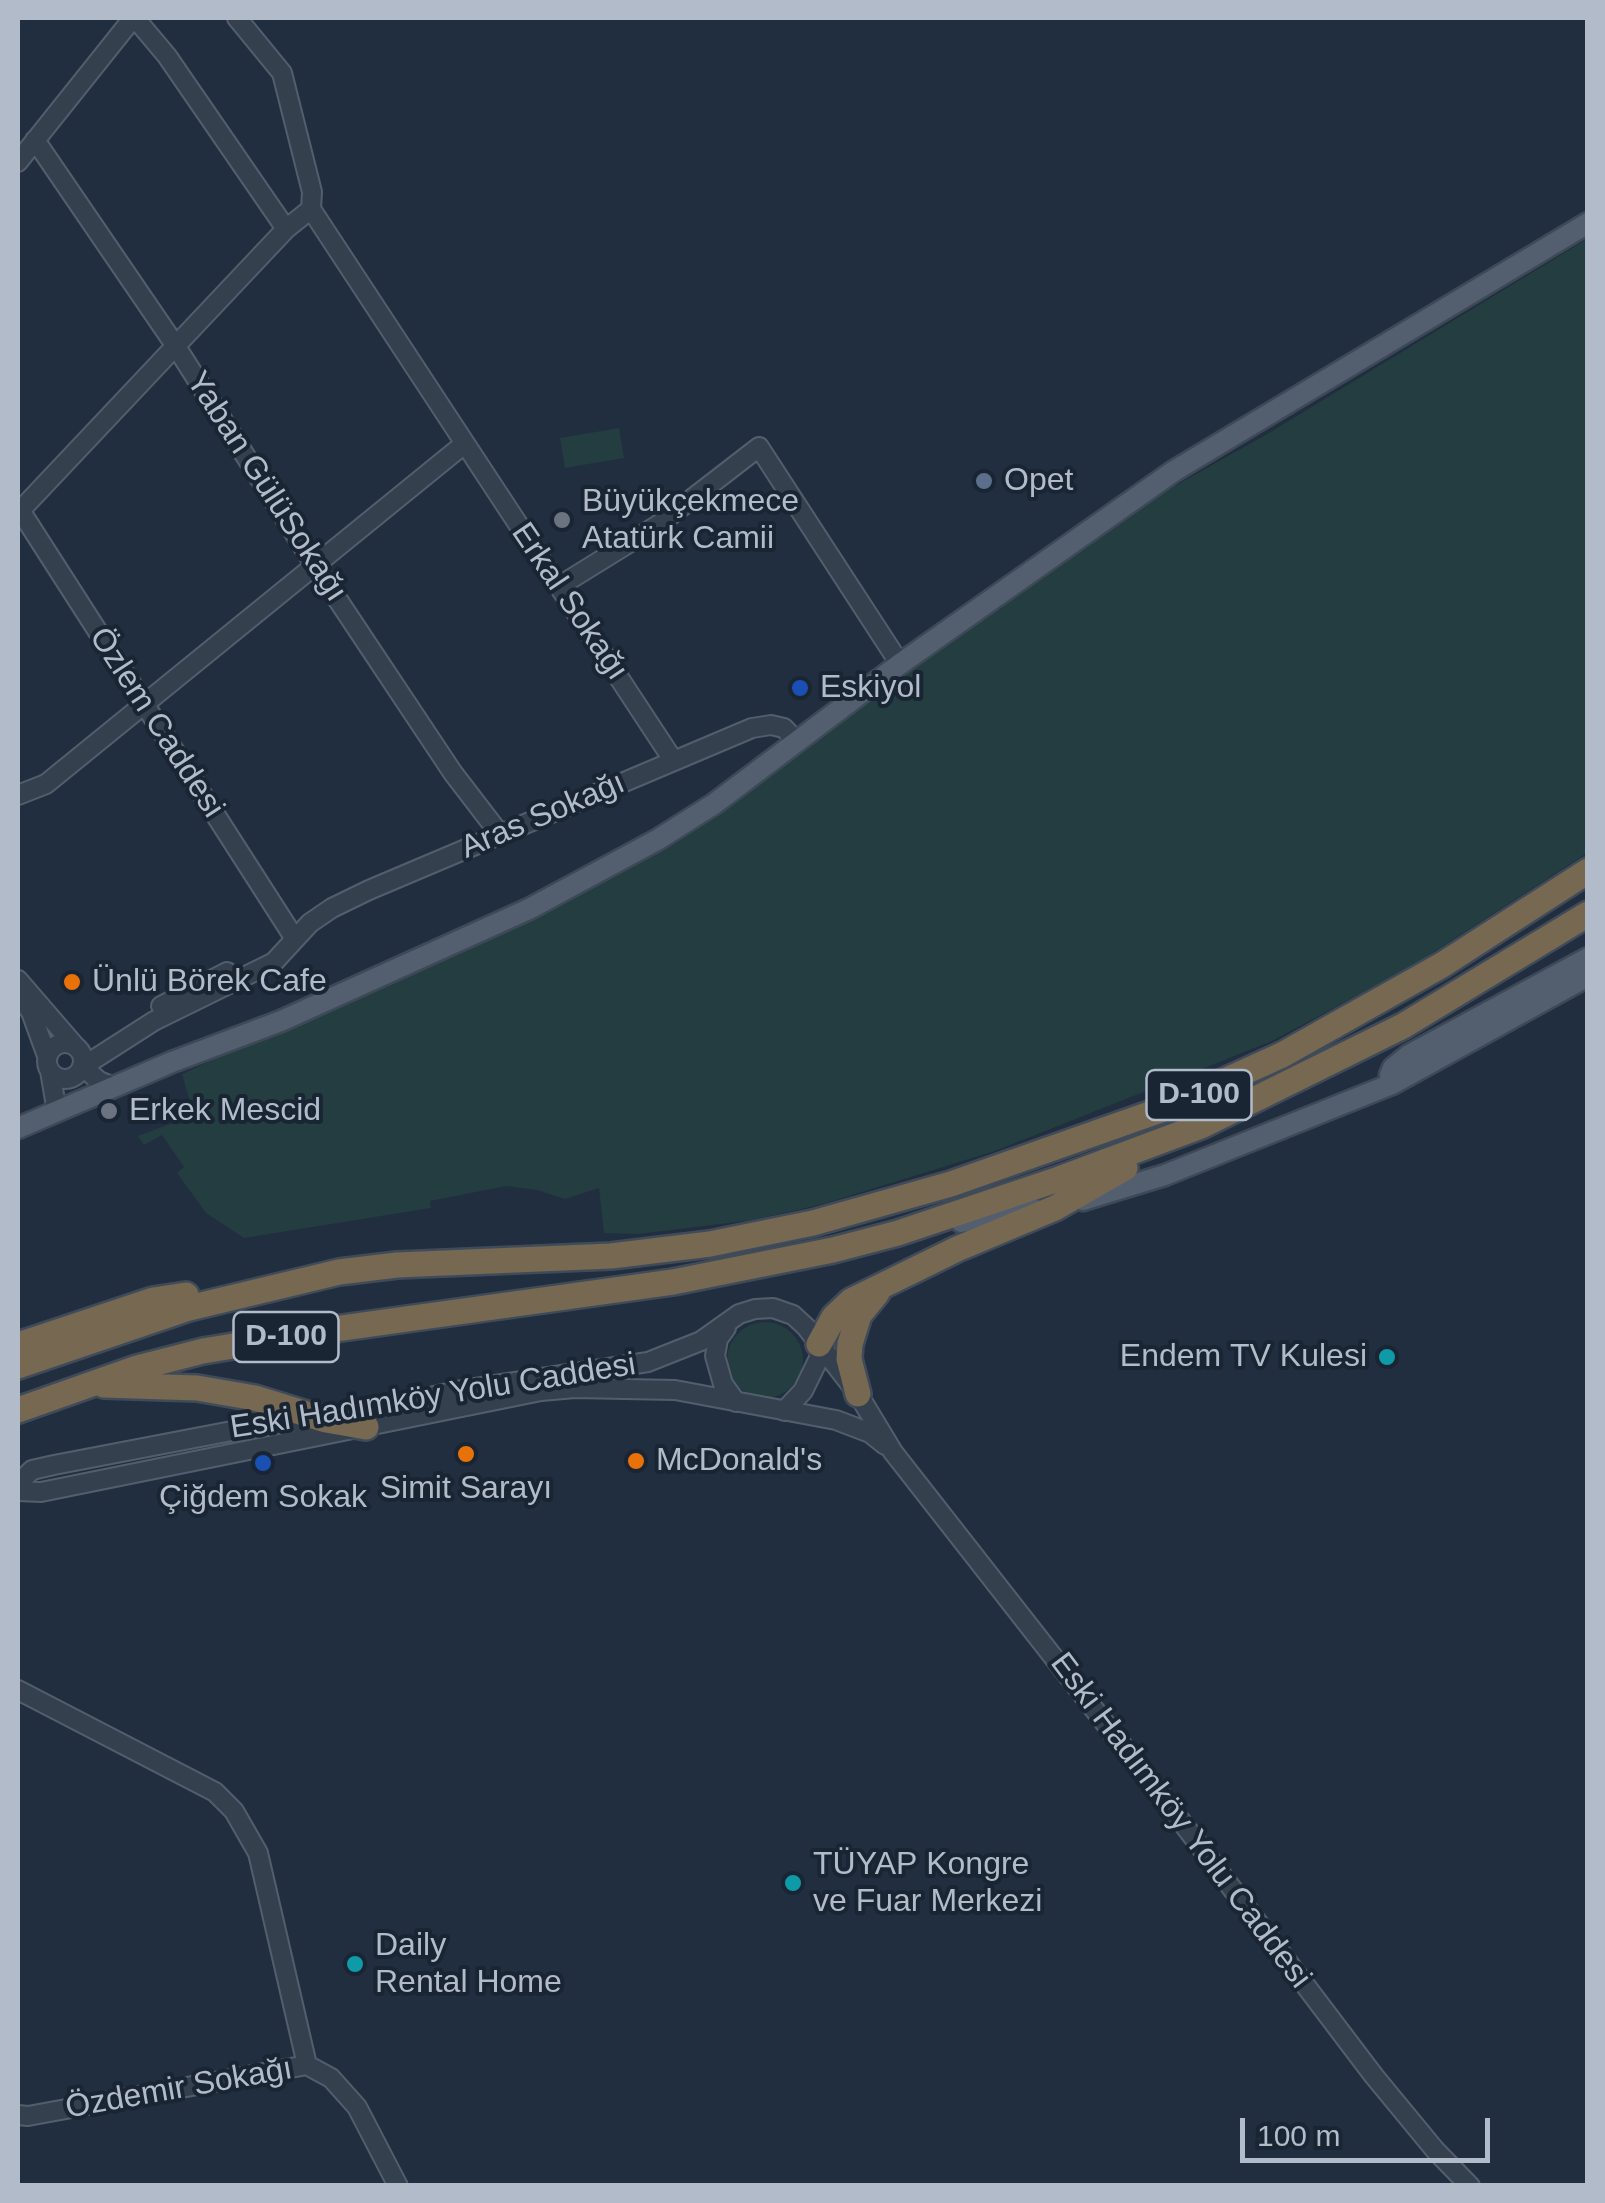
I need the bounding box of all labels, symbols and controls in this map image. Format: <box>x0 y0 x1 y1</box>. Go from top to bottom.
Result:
street label: Yaban GülüSokağı <box>177 365 355 609</box>
place label: Opet <box>1004 462 1073 500</box>
marker: Opet <box>973 470 995 492</box>
place label: Büyükçekmece Atatürk Camii <box>582 483 799 558</box>
marker: Büyükçekmece Atatürk Camii <box>551 509 573 531</box>
street label: Erkal Sokağı <box>502 516 636 688</box>
street label: Özlem Caddesi <box>80 621 232 825</box>
place label: Eskiyol <box>820 669 921 707</box>
marker: Eskiyol <box>789 677 811 699</box>
street label: Aras Sokağı <box>455 764 631 868</box>
place label: Ünlü Börek Cafe <box>92 963 327 1001</box>
marker: Ünlü Börek Cafe <box>61 971 83 993</box>
road number: D-100 <box>1146 1070 1252 1120</box>
place label: Erkek Mescid <box>129 1092 321 1130</box>
marker: Erkek Mescid <box>98 1100 120 1122</box>
road number: D-100 <box>234 1312 338 1362</box>
place label: Endem TV Kulesi <box>1120 1338 1367 1376</box>
street label: Eski Hadımköy Yolu Caddesi <box>228 1346 638 1448</box>
marker: Endem TV Kulesi <box>1376 1346 1398 1368</box>
place label: McDonald's <box>656 1442 822 1480</box>
marker: Simit Sarayı <box>455 1443 477 1465</box>
marker: McDonald's <box>625 1450 647 1472</box>
marker: Çiğdem Sokak <box>252 1452 274 1474</box>
place label: Simit Sarayı <box>380 1470 552 1508</box>
place label: Çiğdem Sokak <box>159 1479 367 1517</box>
street label: Eski Hadımköy Yolu Caddesi <box>1041 1646 1319 1996</box>
place label: TÜYAP Kongre ve Fuar Merkezi <box>813 1846 1042 1921</box>
marker: TÜYAP Kongre ve Fuar Merkezi <box>782 1872 804 1894</box>
place label: Daily Rental Home <box>375 1927 562 2002</box>
marker: Daily Rental Home <box>344 1953 366 1975</box>
street label: Özdemir Sokağı <box>63 2050 295 2128</box>
scale bar <box>1245 2098 1495 2160</box>
text: 100 m <box>1257 2119 1340 2152</box>

